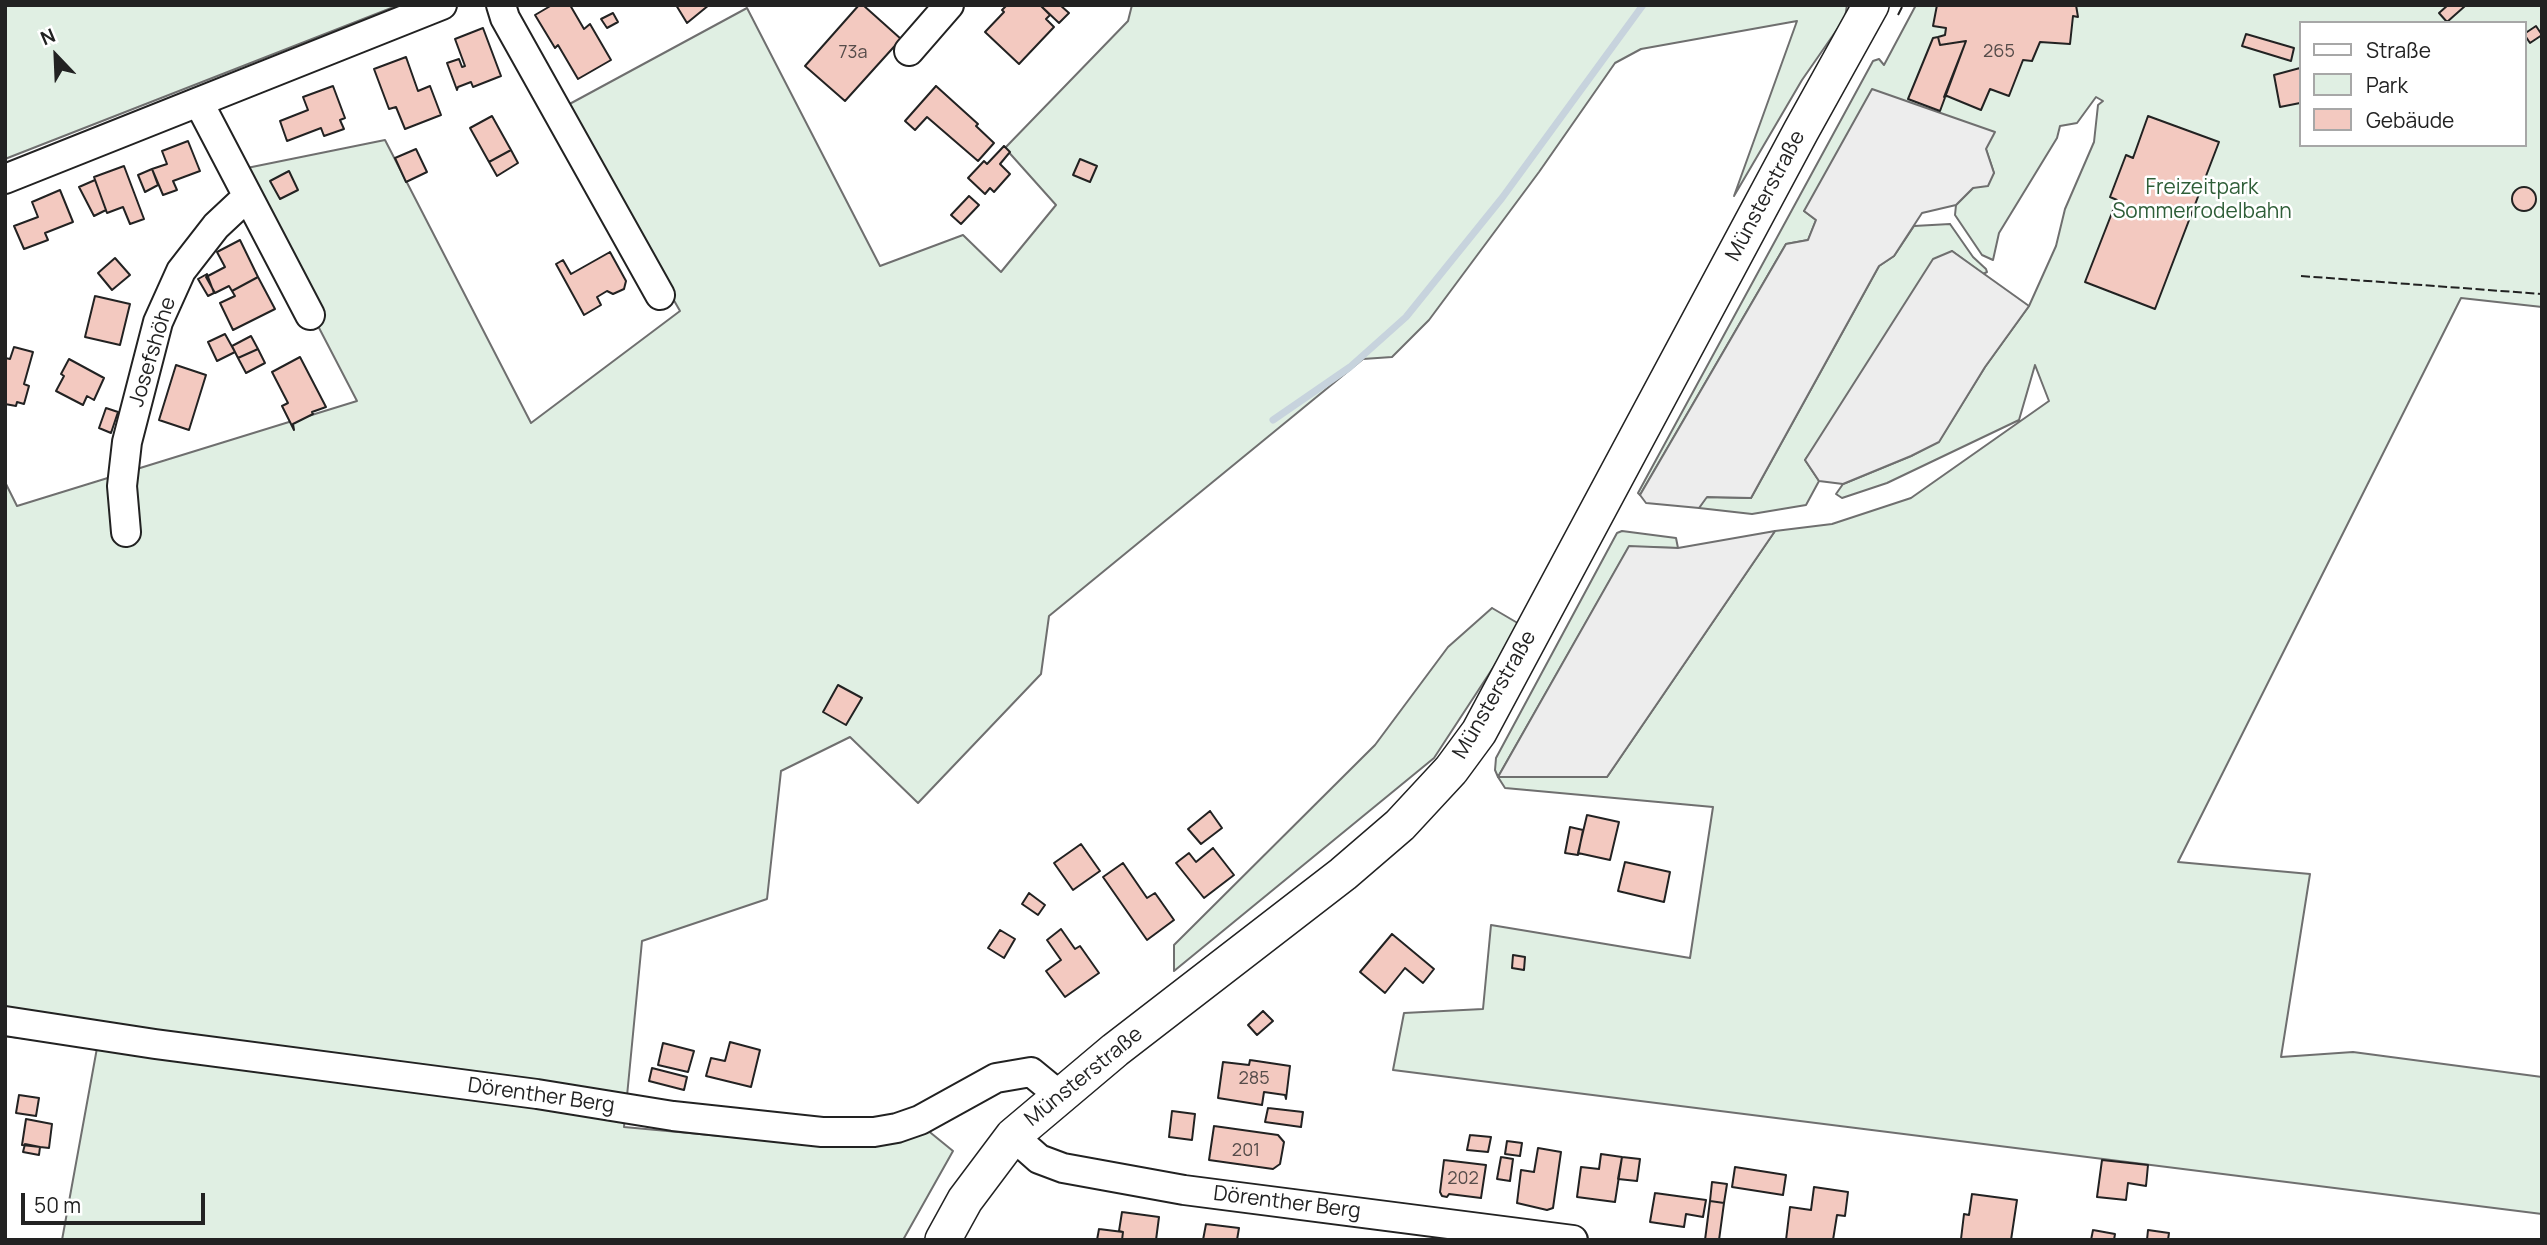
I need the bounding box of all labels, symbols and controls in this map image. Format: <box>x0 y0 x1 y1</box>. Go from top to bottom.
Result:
north arrow <box>21 21 91 91</box>
legend <box>2298 21 2526 147</box>
text: N <box>36 22 59 51</box>
text: Straße <box>2366 36 2431 64</box>
house number: 265 <box>1983 41 2015 63</box>
house number: 73a <box>839 42 867 64</box>
text: Park <box>2366 71 2408 99</box>
text: Gebäude <box>2366 106 2454 134</box>
street label: Münsterstraße <box>1721 126 1811 266</box>
park label: Freizeitpark Sommerrodelbahn <box>2112 175 2292 225</box>
street label: Josefshöhe <box>124 294 182 410</box>
street label: Münsterstraße <box>1448 626 1542 764</box>
street label: Münsterstraße <box>1020 1022 1148 1132</box>
house number: 285 <box>1238 1068 1270 1090</box>
street label: Dörenther Berg <box>466 1073 616 1119</box>
house number: 201 <box>1232 1140 1260 1162</box>
house number: 202 <box>1447 1168 1479 1190</box>
scale bar <box>24 1178 208 1222</box>
street label: Dörenther Berg <box>1212 1181 1362 1225</box>
text: 50 m <box>34 1191 81 1219</box>

